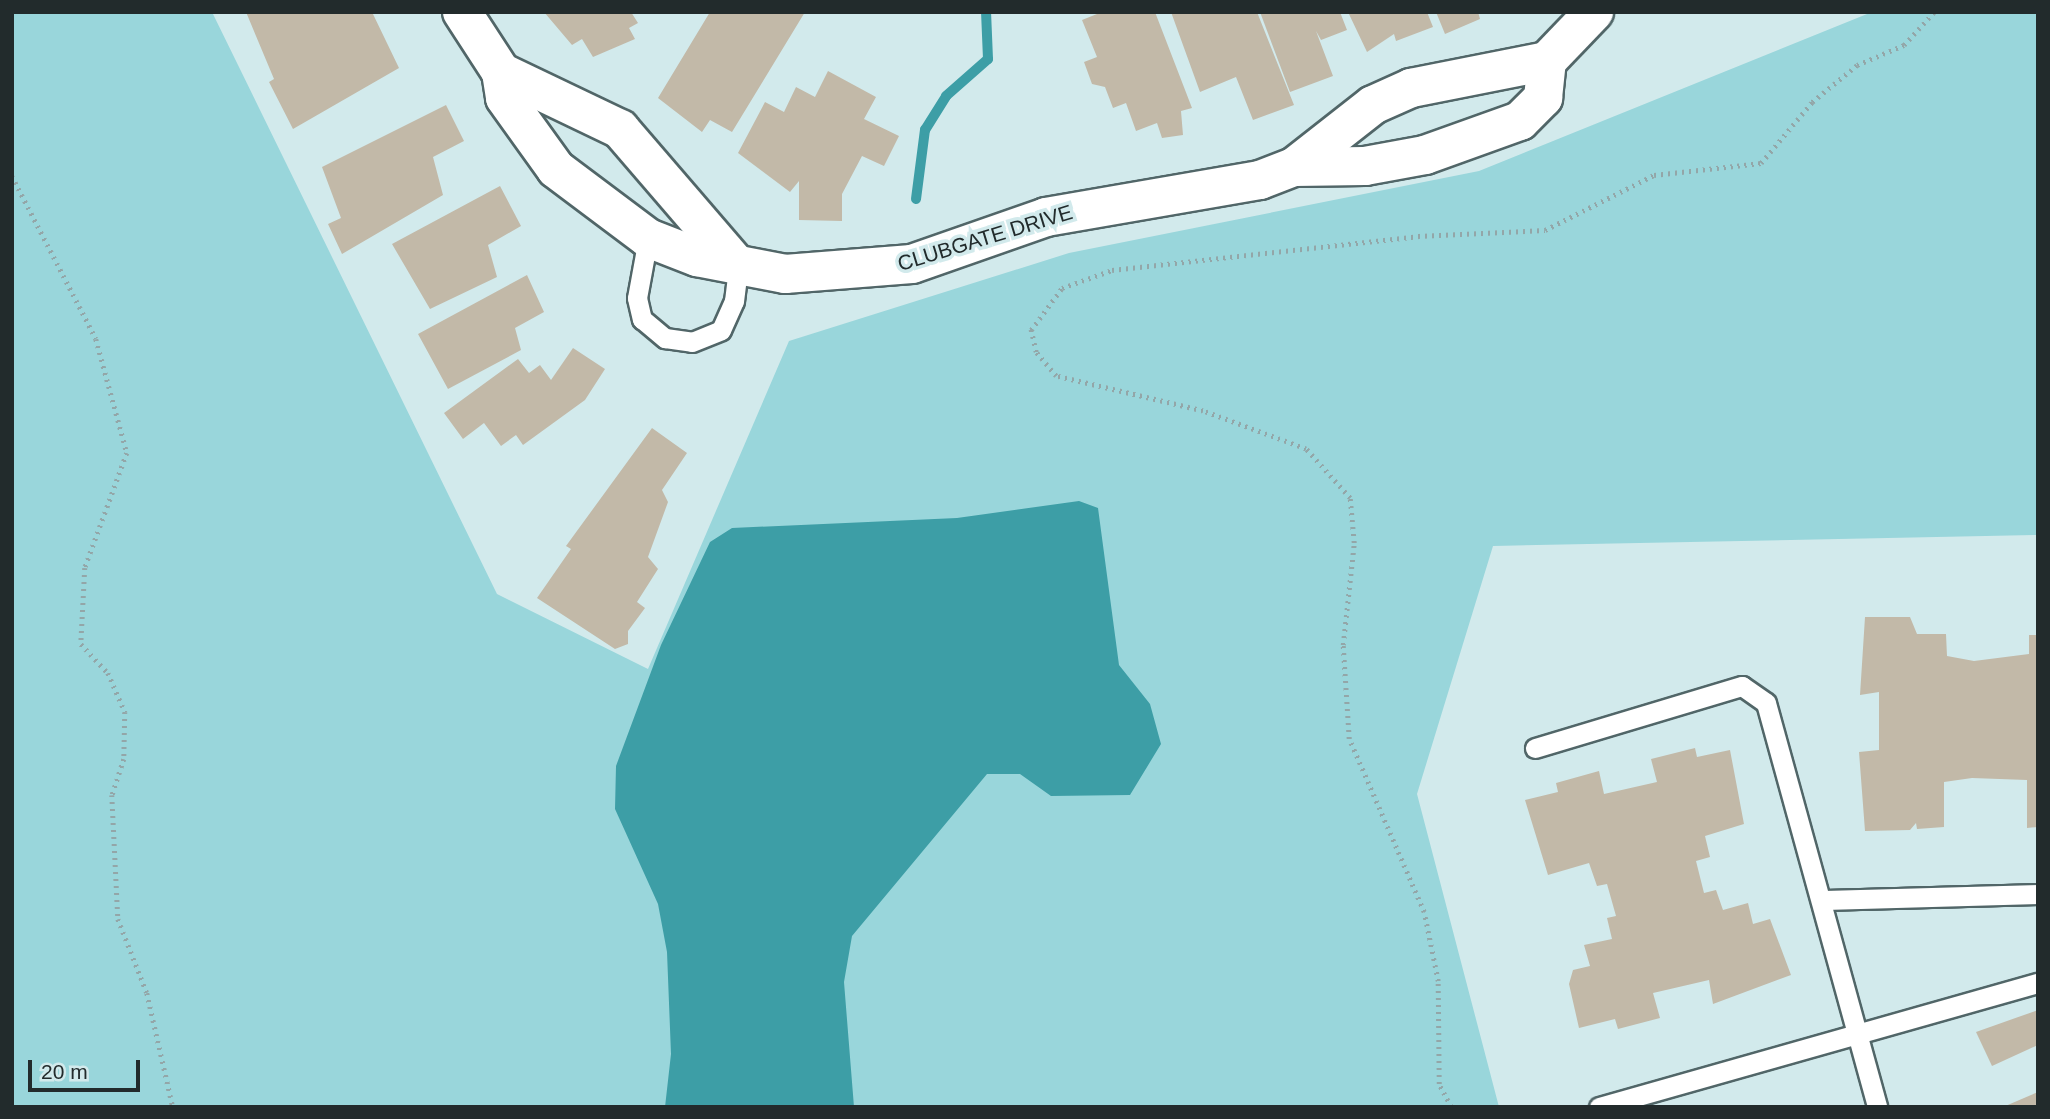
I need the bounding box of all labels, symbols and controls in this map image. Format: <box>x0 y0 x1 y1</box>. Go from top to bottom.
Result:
street label: CLUBGATE DRIVE <box>894 199 1076 277</box>
scale bar <box>32 1046 144 1090</box>
text: 20 m <box>41 1060 88 1083</box>

